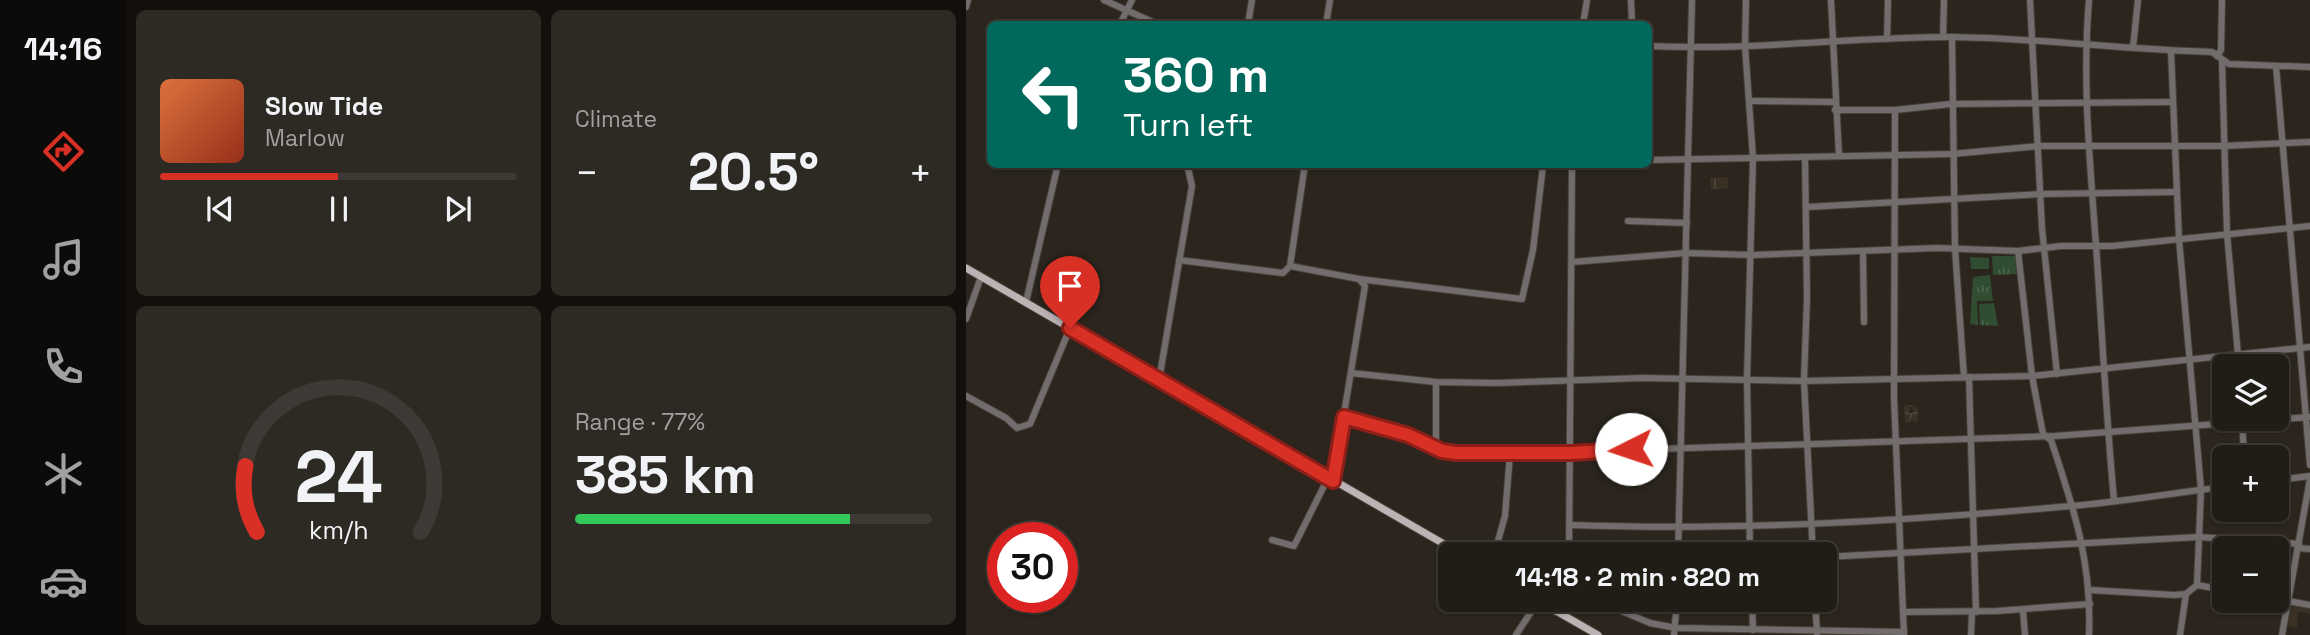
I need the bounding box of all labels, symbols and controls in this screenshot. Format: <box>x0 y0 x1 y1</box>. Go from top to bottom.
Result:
text: 14:16 <box>24 29 102 69</box>
text: 360 m <box>1123 44 1269 106</box>
icon: left <box>1008 49 1099 140</box>
text: Slow Tide <box>265 89 383 123</box>
text: Climate <box>575 104 657 134</box>
text: Turn left <box>1123 105 1253 145</box>
text: Marlow <box>265 123 345 153</box>
icon: directions <box>39 127 88 176</box>
text: 20.5° <box>688 139 819 205</box>
text: − <box>575 149 599 197</box>
text: + <box>908 149 932 197</box>
icon: previous <box>201 190 239 228</box>
icon: pause <box>320 190 358 228</box>
icon: next <box>439 190 477 228</box>
icon: music <box>39 235 88 284</box>
pin <box>1040 256 1100 328</box>
icon: arrive <box>1051 267 1089 305</box>
icon: phone <box>39 342 88 391</box>
map controls <box>2212 354 2289 613</box>
button: layers <box>2212 354 2289 431</box>
text: Range · 77% <box>575 407 705 437</box>
position arrow <box>1594 412 1668 486</box>
text: 24 <box>294 430 383 523</box>
text: 385 km <box>575 442 756 508</box>
button: + <box>2212 445 2289 522</box>
icon: climate <box>39 449 88 498</box>
text: km/h <box>309 513 368 545</box>
speed limit sign: 30 <box>987 522 1078 613</box>
button: − <box>2212 536 2289 613</box>
icon: car <box>39 557 88 606</box>
text: 14:18 · 2 min · 820 m <box>1515 560 1760 594</box>

